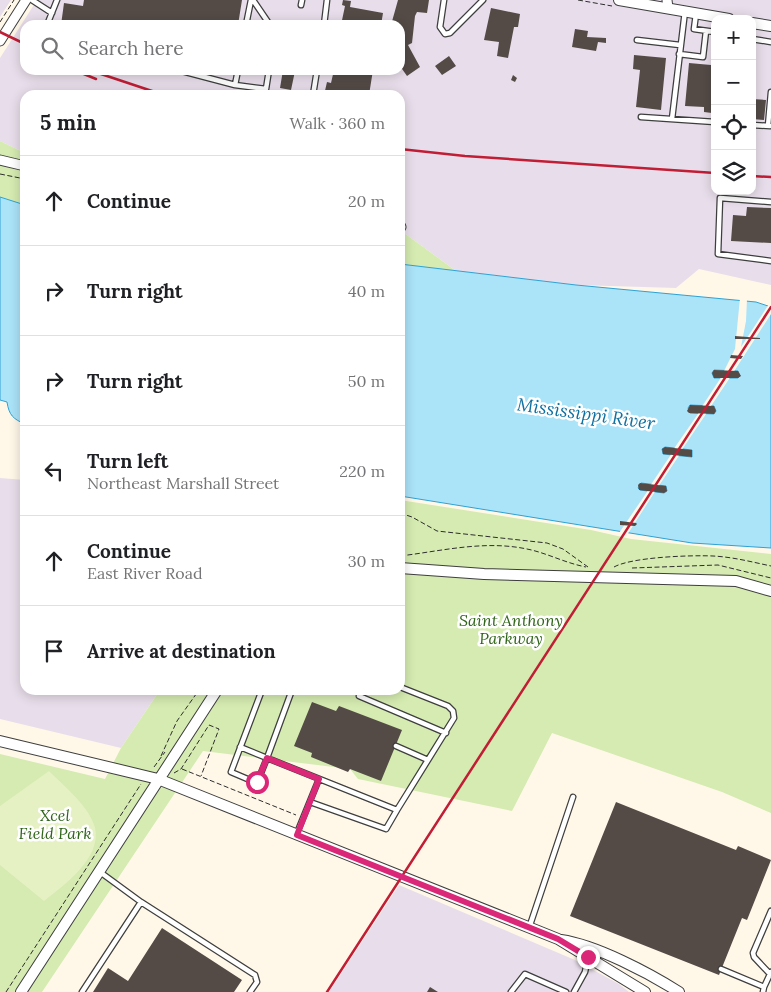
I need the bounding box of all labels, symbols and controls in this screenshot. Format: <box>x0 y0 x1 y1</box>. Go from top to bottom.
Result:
map controls <box>711 15 756 195</box>
button: + <box>711 15 756 60</box>
search box <box>20 20 405 75</box>
icon: search <box>38 34 66 62</box>
text: Search here <box>78 36 184 60</box>
button: − <box>711 60 756 105</box>
button: locate <box>711 105 756 150</box>
text: 5 min <box>40 109 96 136</box>
text: Walk · 360 m <box>289 113 385 133</box>
button: layers <box>711 150 756 195</box>
icon: ahead <box>40 187 68 215</box>
text: Continue <box>87 189 171 213</box>
text: 20 m <box>348 191 385 211</box>
icon: right <box>40 277 68 305</box>
text: Turn right <box>87 279 183 303</box>
text: 40 m <box>348 281 385 301</box>
icon: right <box>40 367 68 395</box>
text: Turn right <box>87 369 183 393</box>
text: 50 m <box>348 371 385 391</box>
water label: Mississippi River <box>516 392 657 435</box>
text: Turn left <box>87 449 168 473</box>
icon: left <box>40 457 68 485</box>
text: 220 m <box>339 461 385 481</box>
text: Northeast Marshall Street <box>87 473 279 493</box>
text: Continue <box>87 539 171 563</box>
icon: ahead <box>40 547 68 575</box>
text: 30 m <box>348 551 385 571</box>
text: East River Road <box>87 563 203 583</box>
park label: Saint Anthony Parkway <box>459 610 563 648</box>
icon: arrive <box>40 637 68 665</box>
text: Arrive at destination <box>87 639 276 663</box>
route start <box>246 771 269 794</box>
park label: Xcel Field Park <box>18 805 92 843</box>
route end <box>577 946 600 969</box>

